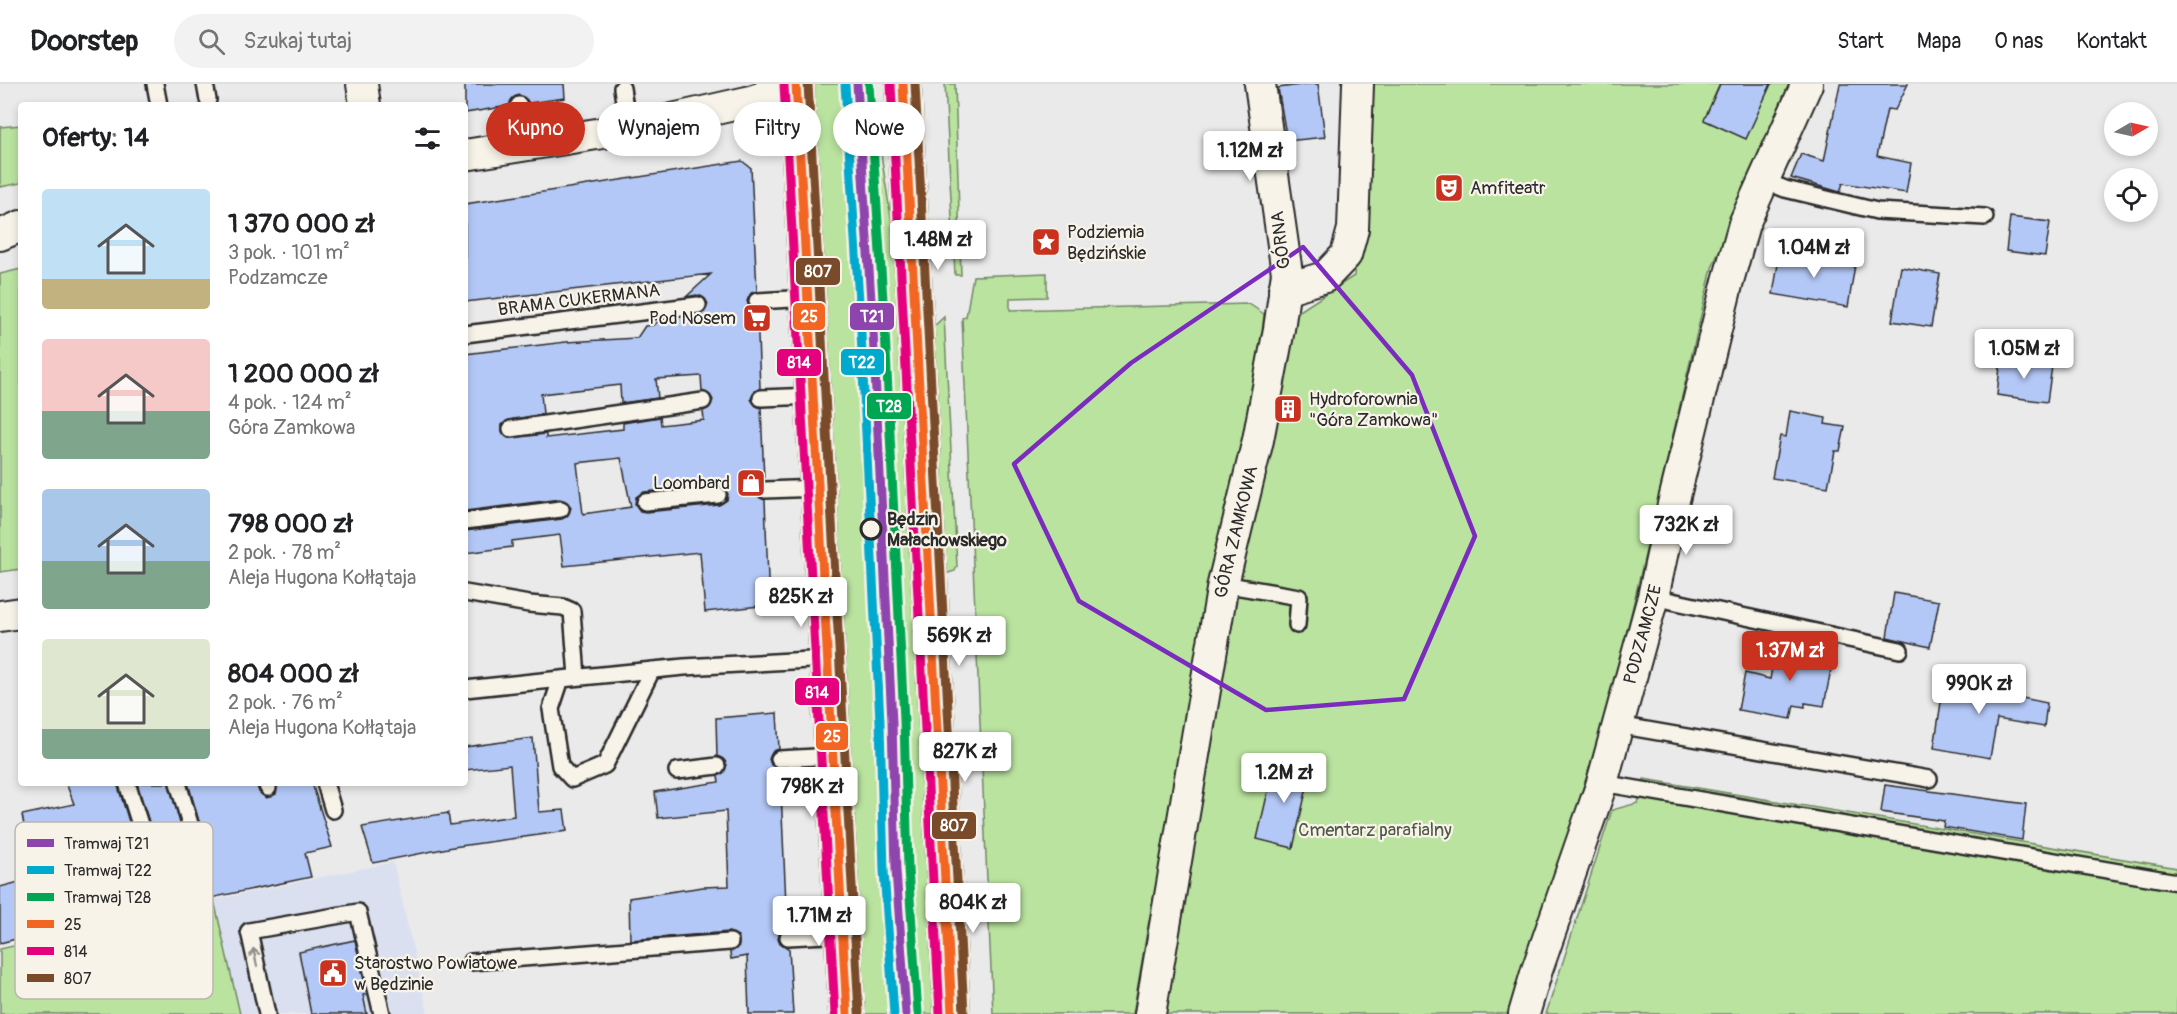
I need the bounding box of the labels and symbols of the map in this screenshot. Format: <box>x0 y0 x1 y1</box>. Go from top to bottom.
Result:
north arrow <box>2104 102 2158 156</box>
pin: 1.12M zł <box>1188 131 1312 182</box>
theatre icon: Amfiteatr <box>1433 172 1465 204</box>
place label: Amfiteatr <box>1470 177 1546 200</box>
street label: GÓRNA <box>1265 209 1296 270</box>
pin: 1.48M zł <box>876 220 1000 271</box>
place label: Podziemia Będzińskie <box>1067 221 1146 265</box>
place icon: Podziemia Będzińskie <box>1030 226 1062 258</box>
pin: 1.04M zł <box>1752 228 1876 279</box>
line badge: 807 <box>795 257 841 286</box>
text: 807 <box>804 262 832 282</box>
street label: BRAMA CUKERMANA <box>497 279 662 321</box>
supermarket icon: Pod Nosem <box>741 302 773 334</box>
line badge: 25 <box>792 302 826 331</box>
line badge: T21 <box>849 302 895 331</box>
place label: Pod Nosem <box>649 307 736 330</box>
text: 25 <box>800 307 818 327</box>
text: T21 <box>859 307 884 327</box>
pin: 1.05M zł <box>1962 329 2086 380</box>
line badge: 814 <box>776 348 822 377</box>
line badge: T22 <box>840 348 885 376</box>
text: 814 <box>787 353 812 373</box>
text: T22 <box>848 353 875 373</box>
place label: Hydroforownia "Góra Zamkowa" <box>1309 388 1438 432</box>
line badge: T28 <box>866 392 912 420</box>
building icon: Hydroforownia "Góra Zamkowa" <box>1272 393 1304 425</box>
text: T28 <box>875 397 902 417</box>
street label: GÓRA ZAMKOWA <box>1209 463 1263 600</box>
shop icon: Loombard <box>735 467 767 499</box>
place label: Loombard <box>653 472 730 495</box>
pin: 732K zł <box>1631 505 1741 556</box>
place label: Będzin Małachowskiego <box>887 508 1007 552</box>
marker: Będzin Małachowskiego <box>860 518 882 540</box>
pin: 825K zł <box>746 577 856 628</box>
street label: PODZAMCZE <box>1618 582 1667 687</box>
pin: 569K zł <box>904 616 1014 667</box>
pin: 1.37M zł <box>1728 631 1852 682</box>
pin: 990K zł <box>1924 664 2034 715</box>
line badge: 814 <box>794 677 840 706</box>
text: 814 <box>805 683 830 703</box>
line badge: 25 <box>815 722 849 751</box>
text: 25 <box>823 727 841 747</box>
pin: 827K zł <box>910 732 1020 783</box>
pin: 1.2M zł <box>1229 753 1339 804</box>
pin: 798K zł <box>757 767 867 818</box>
line badge: 807 <box>931 811 977 840</box>
text: 807 <box>940 816 968 836</box>
park label: Cmentarz parafialny <box>1298 819 1452 842</box>
legend <box>15 822 213 999</box>
text: Tramwaj T21 <box>64 834 149 854</box>
text: Tramwaj T22 <box>64 861 152 881</box>
pin: 804K zł <box>918 883 1028 934</box>
text: Tramwaj T28 <box>64 888 151 908</box>
pin: 1.71M zł <box>757 896 881 947</box>
text: 25 <box>64 915 82 935</box>
text: 814 <box>64 942 88 962</box>
one-way arrow <box>249 948 260 967</box>
place label: Starostwo Powiatowe w Będzinie <box>354 952 517 996</box>
public building icon: Starostwo Powiatowe w Będzinie <box>317 957 349 989</box>
text: 807 <box>64 969 92 989</box>

